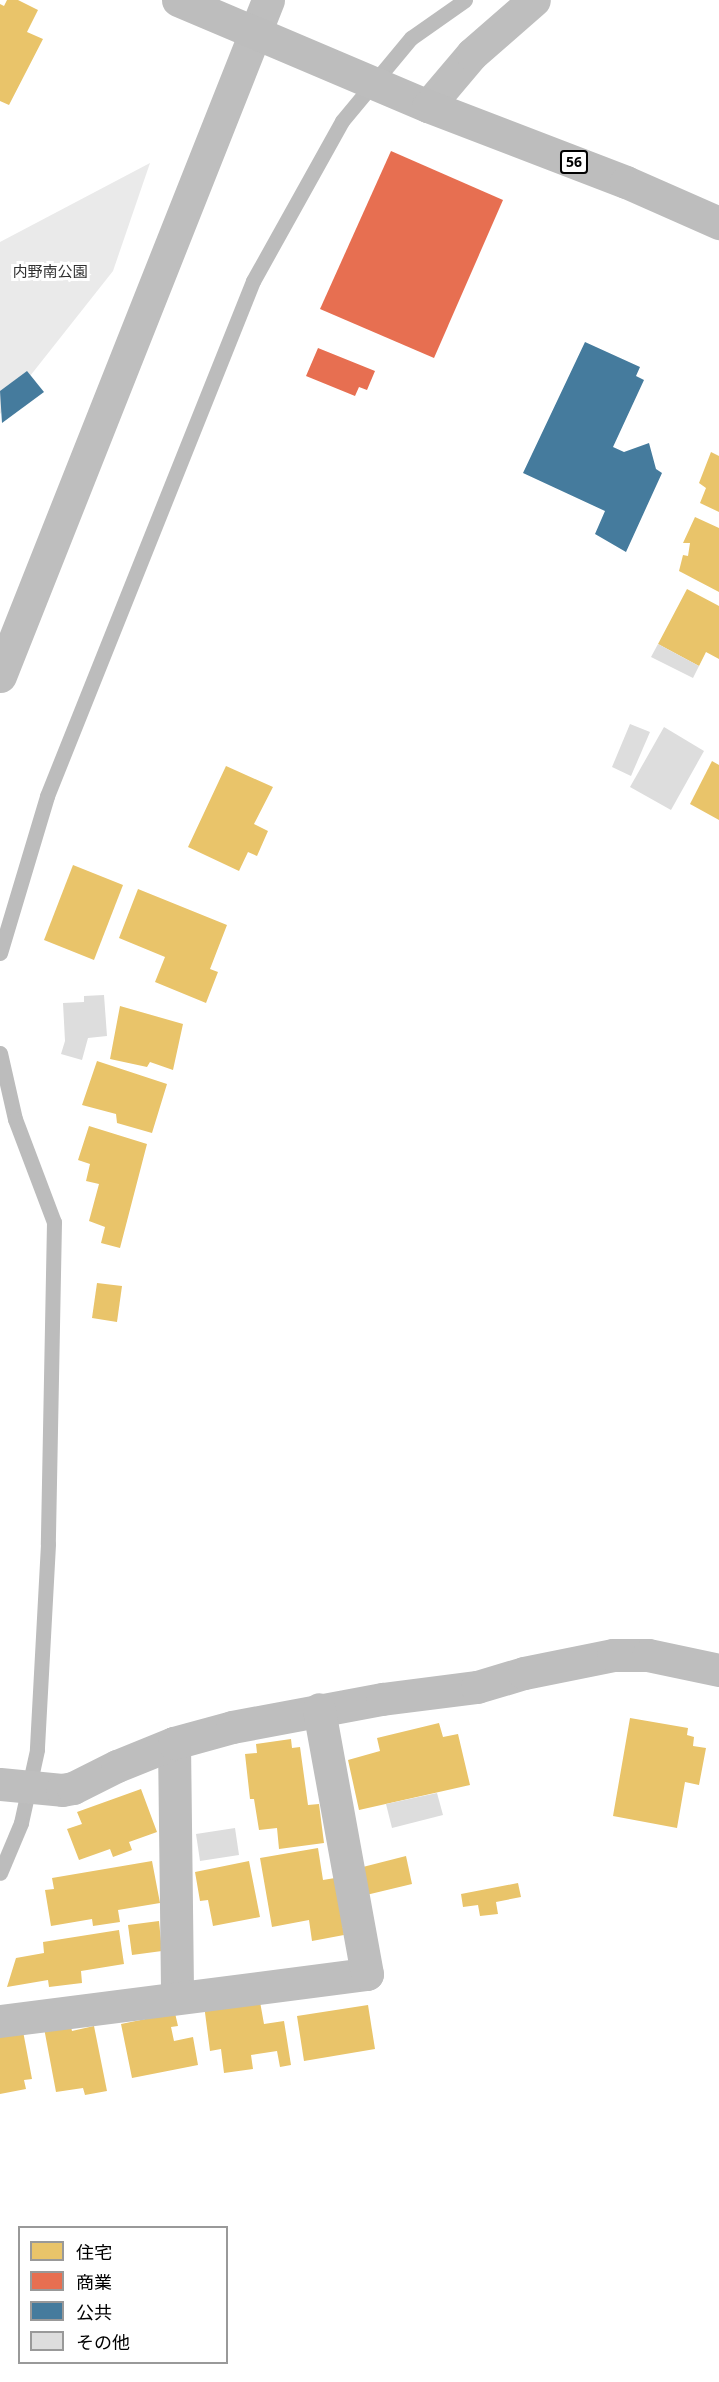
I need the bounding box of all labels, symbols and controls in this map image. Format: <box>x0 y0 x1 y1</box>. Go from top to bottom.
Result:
road number: 56 <box>559 151 589 173</box>
park label: 内野南公園 <box>13 263 87 281</box>
legend <box>18 2226 228 2364</box>
text: 住宅 <box>76 2240 112 2264</box>
text: 商業 <box>76 2270 112 2294</box>
text: 公共 <box>76 2300 112 2324</box>
text: その他 <box>76 2330 130 2354</box>

